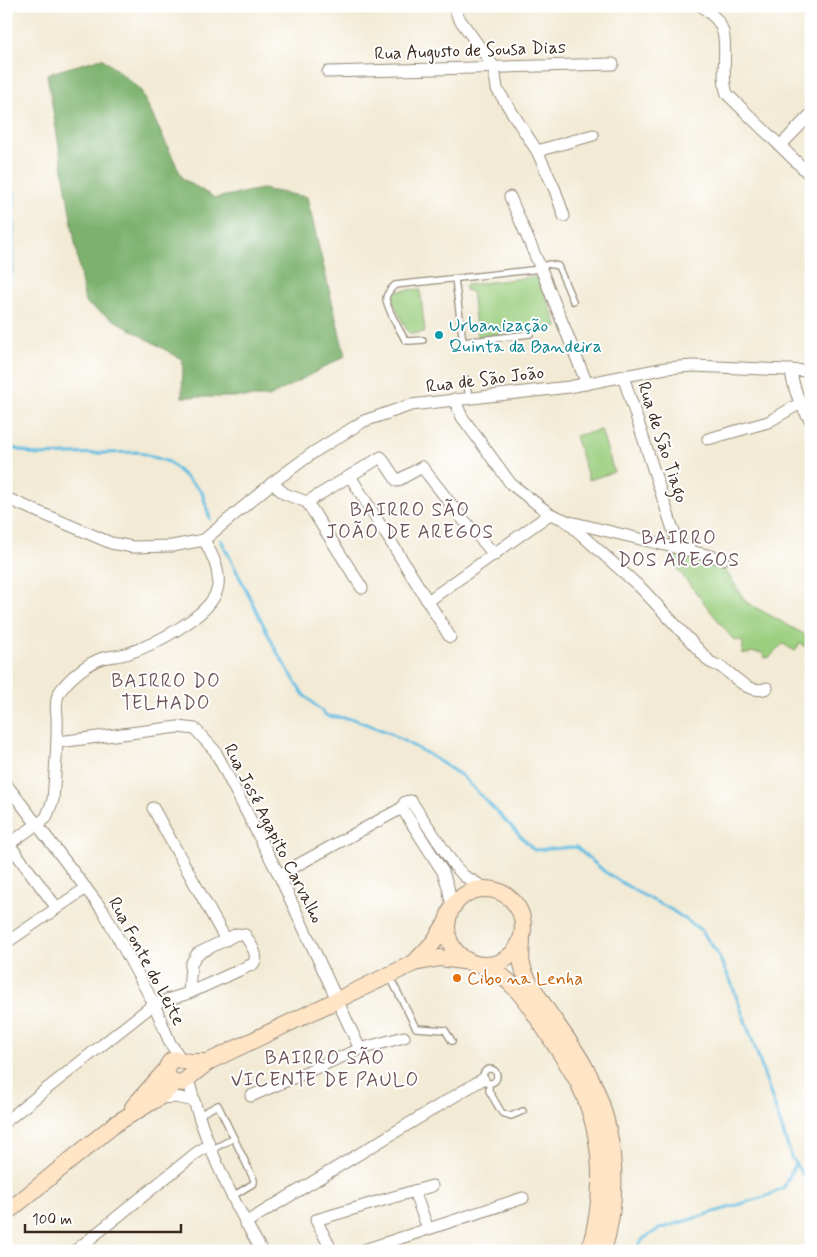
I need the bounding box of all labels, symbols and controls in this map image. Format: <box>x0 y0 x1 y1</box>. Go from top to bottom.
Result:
street label: Rua Augusto de Sousa Dias <box>374 36 566 66</box>
place label: Urbanização Quinta da Bandeira <box>449 314 602 359</box>
marker: Urbanização Quinta da Bandeira <box>433 329 445 341</box>
street label: Rua de São João <box>425 361 545 399</box>
street label: Rua de São Tiago <box>629 379 693 507</box>
district label: BAIRRO SÃO JOÃO DE AREGOS <box>326 498 494 545</box>
district label: BAIRRO DOS AREGOS <box>618 526 740 573</box>
district label: BAIRRO DO TELHADO <box>111 669 221 716</box>
street label: Rua José Agapito Carvalho <box>217 740 329 927</box>
street label: Rua Fonte do Leite <box>102 893 190 1030</box>
place label: Cibo na Lenha <box>467 967 583 991</box>
marker: Cibo na Lenha <box>451 972 463 984</box>
district label: BAIRRO SÃO VICENTE DE PAULO <box>231 1046 419 1093</box>
scale bar <box>25 1202 181 1234</box>
text: 100 m <box>32 1210 72 1230</box>

